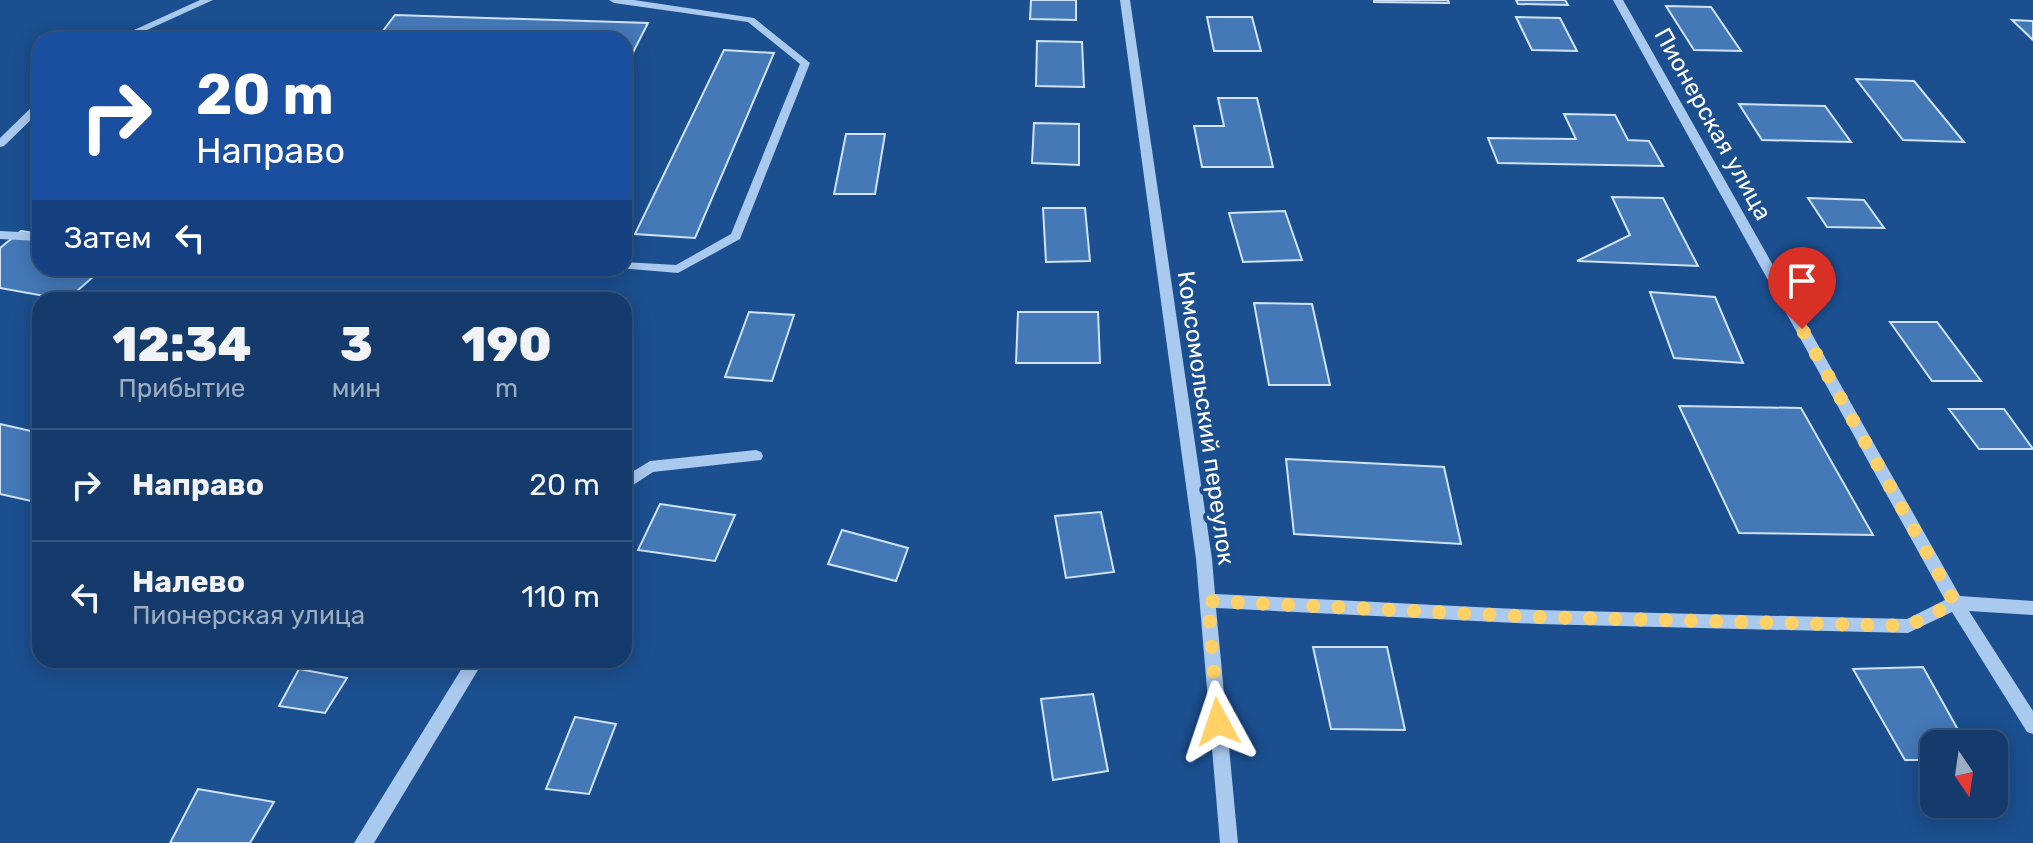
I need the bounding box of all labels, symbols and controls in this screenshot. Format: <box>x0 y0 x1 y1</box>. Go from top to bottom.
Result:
street label: Пионерская улица <box>1649 23 1777 225</box>
text: 20 m <box>196 62 334 128</box>
icon: right <box>64 64 168 168</box>
text: Направо <box>196 129 345 172</box>
icon: left <box>168 216 212 260</box>
text: Затем <box>64 220 152 256</box>
pin <box>1768 247 1836 329</box>
icon: arrive <box>1780 259 1824 303</box>
street label: Комсомольский переулок <box>1171 269 1241 567</box>
text: 12:34 <box>112 316 252 373</box>
text: 3 <box>340 316 373 373</box>
text: 190 <box>461 316 552 373</box>
text: Прибытие <box>118 373 245 404</box>
text: мин <box>332 373 381 404</box>
text: m <box>495 373 518 404</box>
icon: right <box>64 463 108 507</box>
text: Направо <box>132 467 264 503</box>
text: 20 m <box>529 467 600 503</box>
text: Налево <box>132 564 245 600</box>
icon: left <box>64 575 108 619</box>
text: 110 m <box>521 579 600 615</box>
text: Пионерская улица <box>132 600 365 631</box>
position arrow <box>1176 680 1260 764</box>
north arrow <box>1920 730 2008 818</box>
map controls <box>1920 730 2008 818</box>

